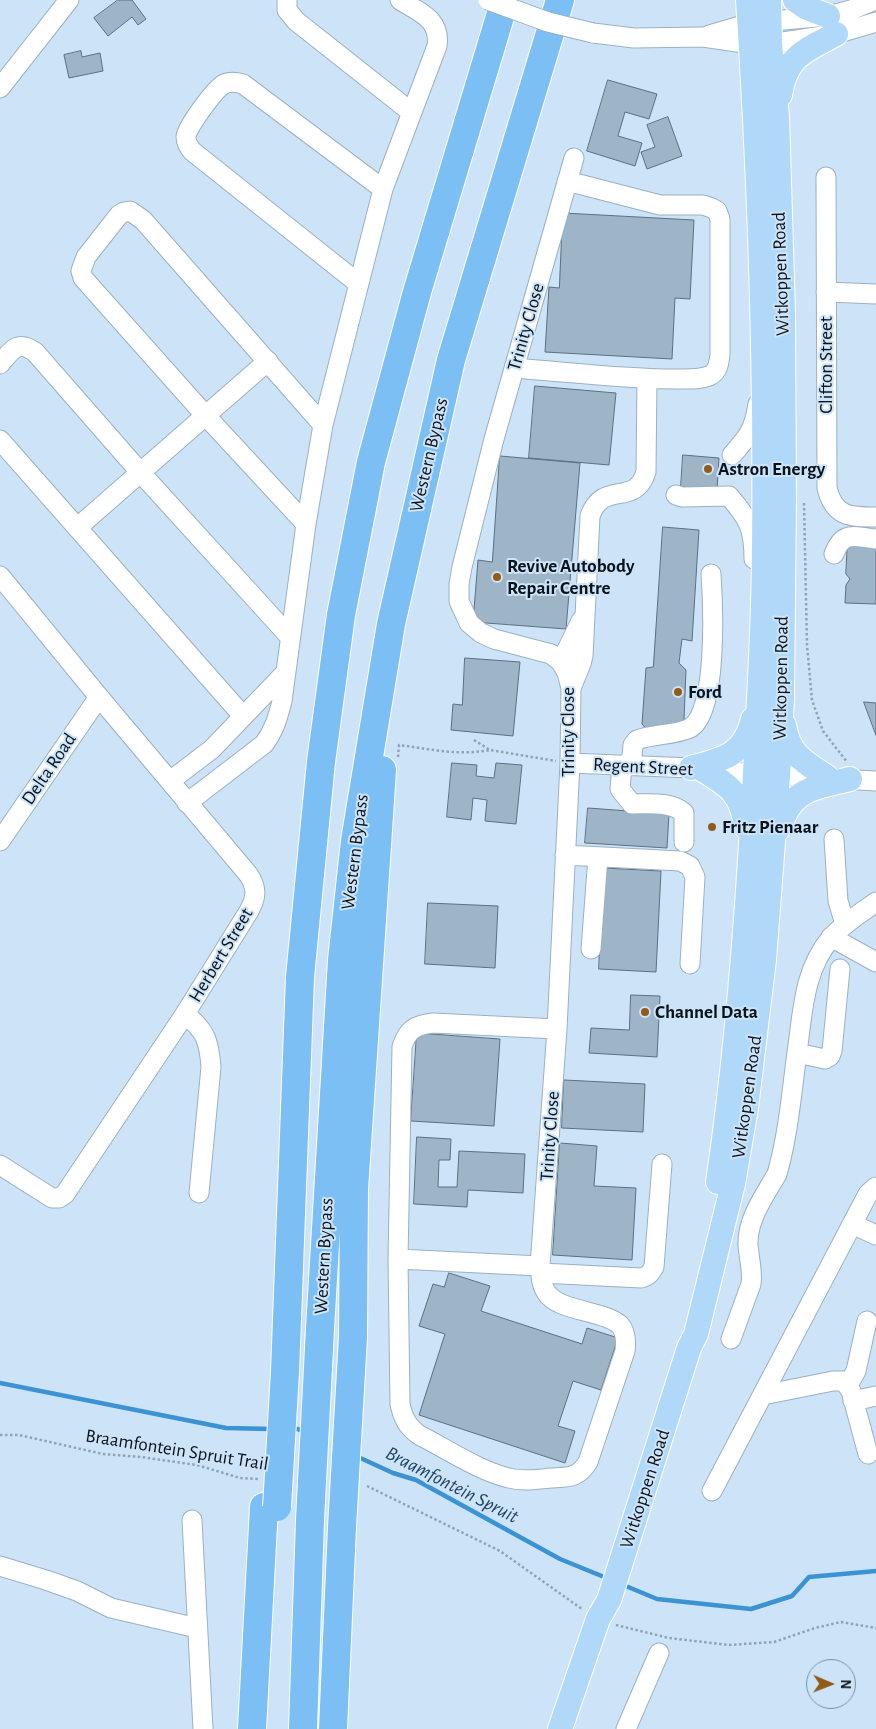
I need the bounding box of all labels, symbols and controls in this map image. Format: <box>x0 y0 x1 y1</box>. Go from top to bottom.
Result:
street label: Witkoppen Road <box>767 212 795 336</box>
street label: Trinity Close <box>503 280 549 374</box>
street label: Clifton Street <box>815 316 837 414</box>
street label: Western Bypass <box>405 396 453 514</box>
place label: Astron Energy <box>718 458 825 480</box>
marker: Astron Energy <box>702 463 714 475</box>
place label: Revive Autobody Repair Centre <box>507 555 634 599</box>
marker: Revive Autobody Repair Centre <box>491 571 503 583</box>
street label: Witkoppen Road <box>769 616 793 740</box>
place label: Ford <box>688 681 722 703</box>
marker: Ford <box>672 686 684 698</box>
street label: Trinity Close <box>557 687 579 777</box>
street label: Delta Road <box>17 729 81 809</box>
street label: Regent Street <box>592 753 694 781</box>
street label: Western Bypass <box>337 793 373 911</box>
place label: Fritz Pienaar <box>722 816 818 838</box>
marker: Fritz Pienaar <box>706 821 718 833</box>
street label: Herbert Street <box>184 904 258 1006</box>
place label: Channel Data <box>655 1001 758 1023</box>
marker: Channel Data <box>639 1006 651 1018</box>
street label: Witkoppen Road <box>727 1034 767 1160</box>
street label: Trinity Close <box>535 1090 565 1182</box>
street label: Western Bypass <box>310 1197 338 1315</box>
street label: Braamfontein Spruit Trail <box>84 1424 270 1476</box>
street label: Witkoppen Road <box>615 1426 675 1552</box>
water label: Braamfontein Spruit <box>381 1441 523 1529</box>
north arrow <box>806 1659 856 1709</box>
text: N <box>838 1679 852 1689</box>

